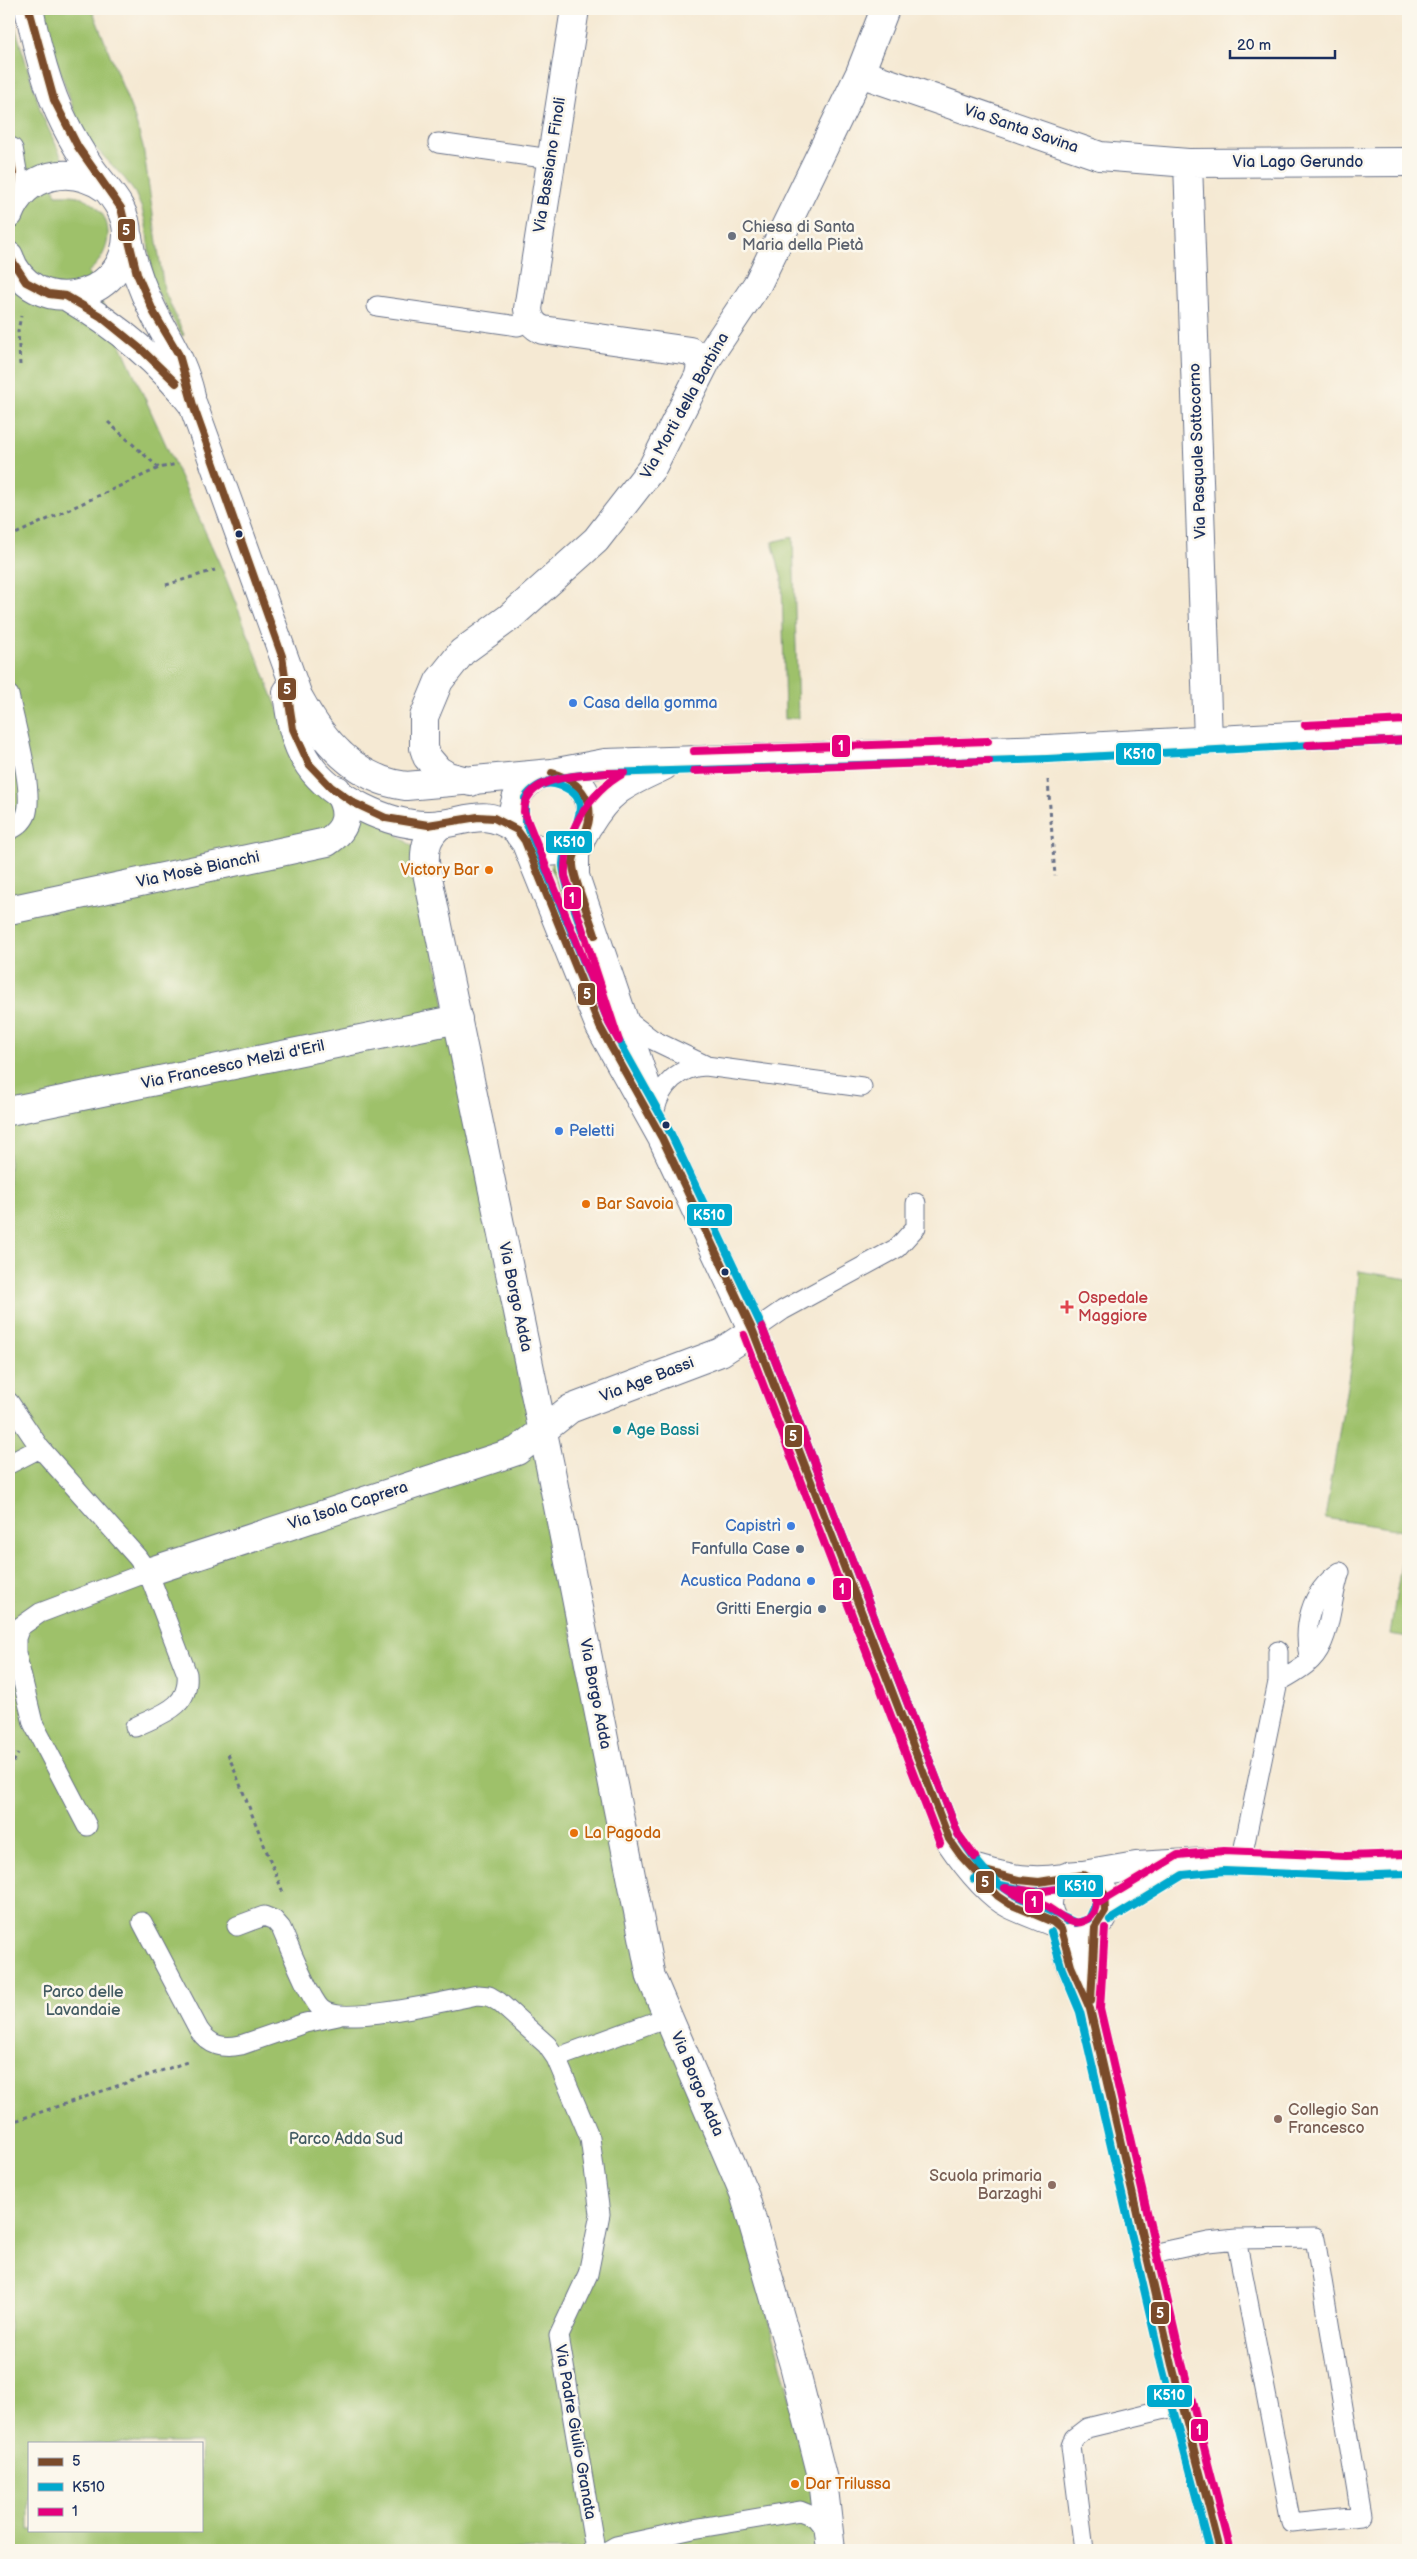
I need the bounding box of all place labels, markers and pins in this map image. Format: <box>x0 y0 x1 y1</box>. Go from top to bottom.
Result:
place label: Chiesa di Santa Maria della Pietà <box>742 218 864 255</box>
marker: Chiesa di Santa Maria della Pietà <box>726 230 738 242</box>
unlabelled marker <box>234 529 244 539</box>
place label: Casa della gomma <box>583 694 718 713</box>
marker: Casa della gomma <box>567 697 579 709</box>
place label: Victory Bar <box>400 861 479 880</box>
marker: Victory Bar <box>483 864 495 876</box>
unlabelled marker <box>661 1120 671 1130</box>
place label: Peletti <box>569 1122 614 1141</box>
marker: Peletti <box>553 1125 565 1137</box>
place label: Bar Savoia <box>596 1195 674 1214</box>
marker: Bar Savoia <box>580 1198 592 1210</box>
unlabelled marker <box>720 1267 730 1277</box>
place label: Ospedale Maggiore <box>1078 1289 1149 1326</box>
marker: Ospedale Maggiore <box>1060 1300 1074 1314</box>
place label: Age Bassi <box>627 1421 699 1440</box>
marker: Age Bassi <box>611 1424 623 1436</box>
place label: Capistrì <box>725 1517 781 1536</box>
marker: Capistrì <box>785 1520 797 1532</box>
place label: Fanfulla Case <box>691 1540 791 1559</box>
marker: Fanfulla Case <box>794 1543 806 1555</box>
place label: Acustica Padana <box>681 1572 801 1591</box>
marker: Acustica Padana <box>805 1575 817 1587</box>
place label: Gritti Energia <box>716 1600 812 1619</box>
marker: Gritti Energia <box>816 1603 828 1615</box>
place label: La Pagoda <box>584 1824 661 1843</box>
marker: La Pagoda <box>568 1827 580 1839</box>
place label: Collegio San Francesco <box>1288 2101 1379 2138</box>
marker: Collegio San Francesco <box>1272 2113 1284 2125</box>
place label: Scuola primaria Barzaghi <box>929 2167 1042 2204</box>
marker: Scuola primaria Barzaghi <box>1046 2179 1058 2191</box>
place label: Dar Trilussa <box>805 2475 891 2494</box>
marker: Dar Trilussa <box>789 2478 801 2490</box>

